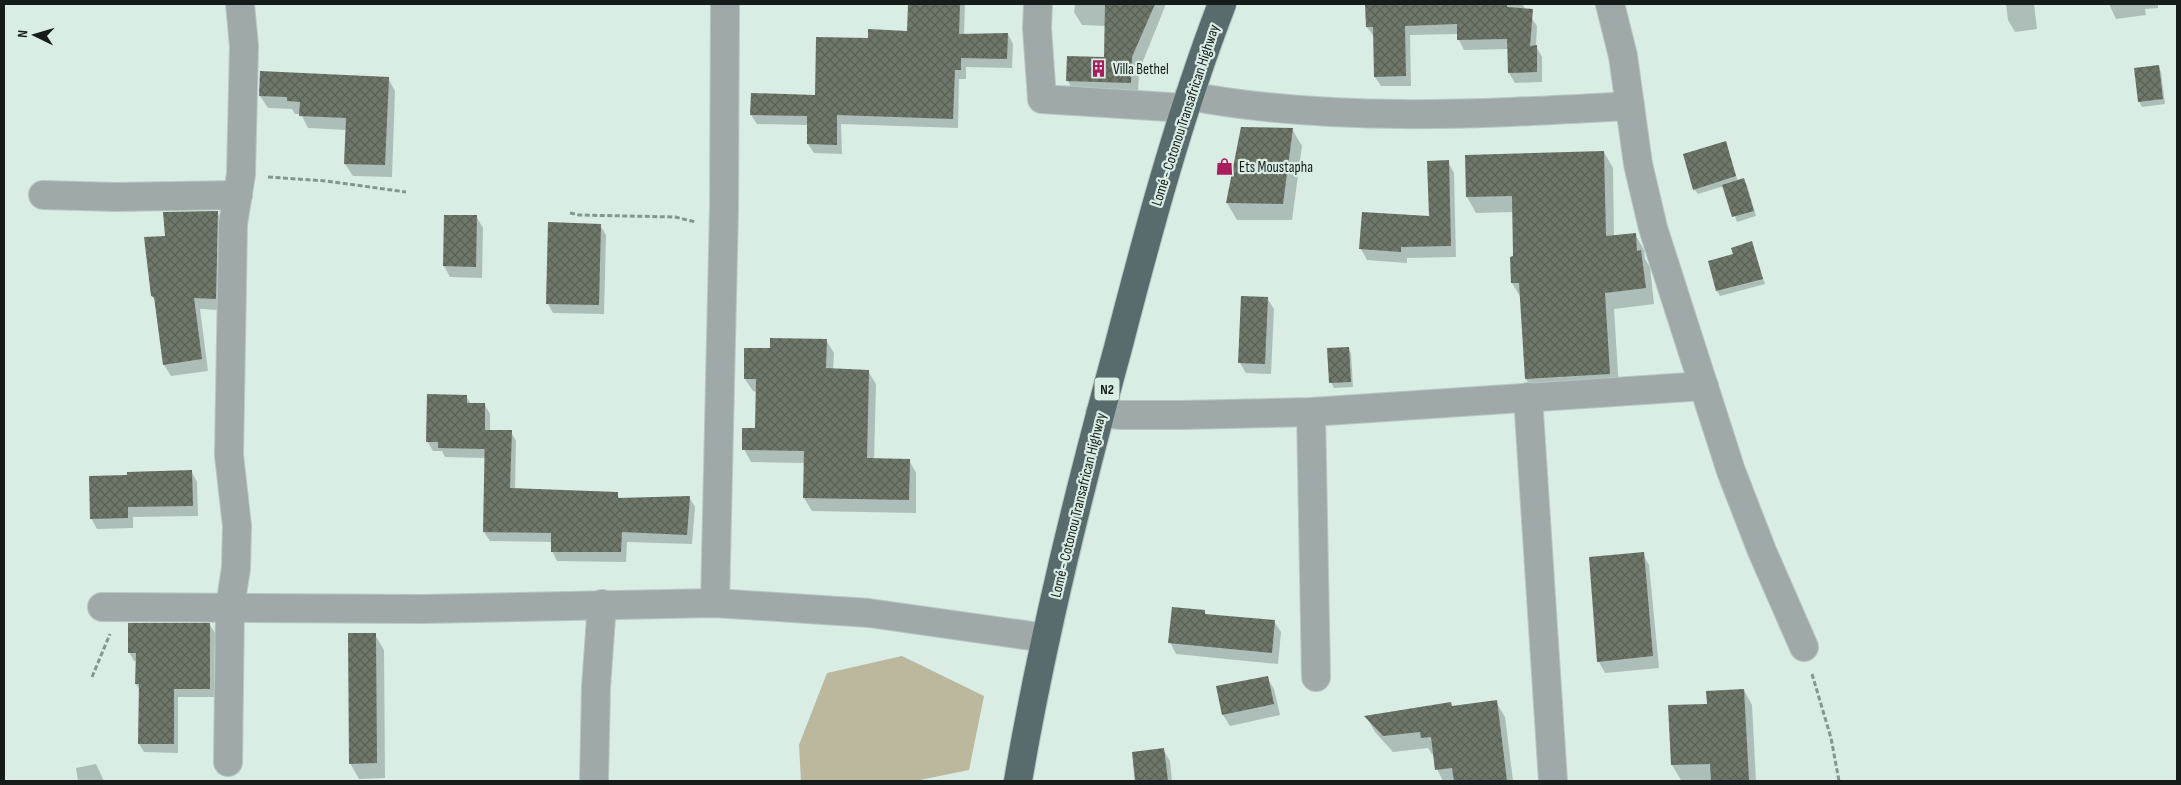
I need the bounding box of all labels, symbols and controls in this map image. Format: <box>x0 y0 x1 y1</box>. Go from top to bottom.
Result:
north arrow <box>10 10 60 60</box>
street label: Lomé - Cotonou Transafrican Highway <box>1147 22 1224 208</box>
text: N <box>14 29 31 38</box>
building icon: Villa Bethel <box>1089 59 1109 79</box>
place label: Villa Bethel <box>1113 60 1169 79</box>
shop icon: Ets Moustapha <box>1215 157 1235 177</box>
place label: Ets Moustapha <box>1239 158 1313 177</box>
road number: N2 <box>1094 378 1120 400</box>
street label: Lomé - Cotonou Transafrican Highway <box>1046 411 1111 599</box>

